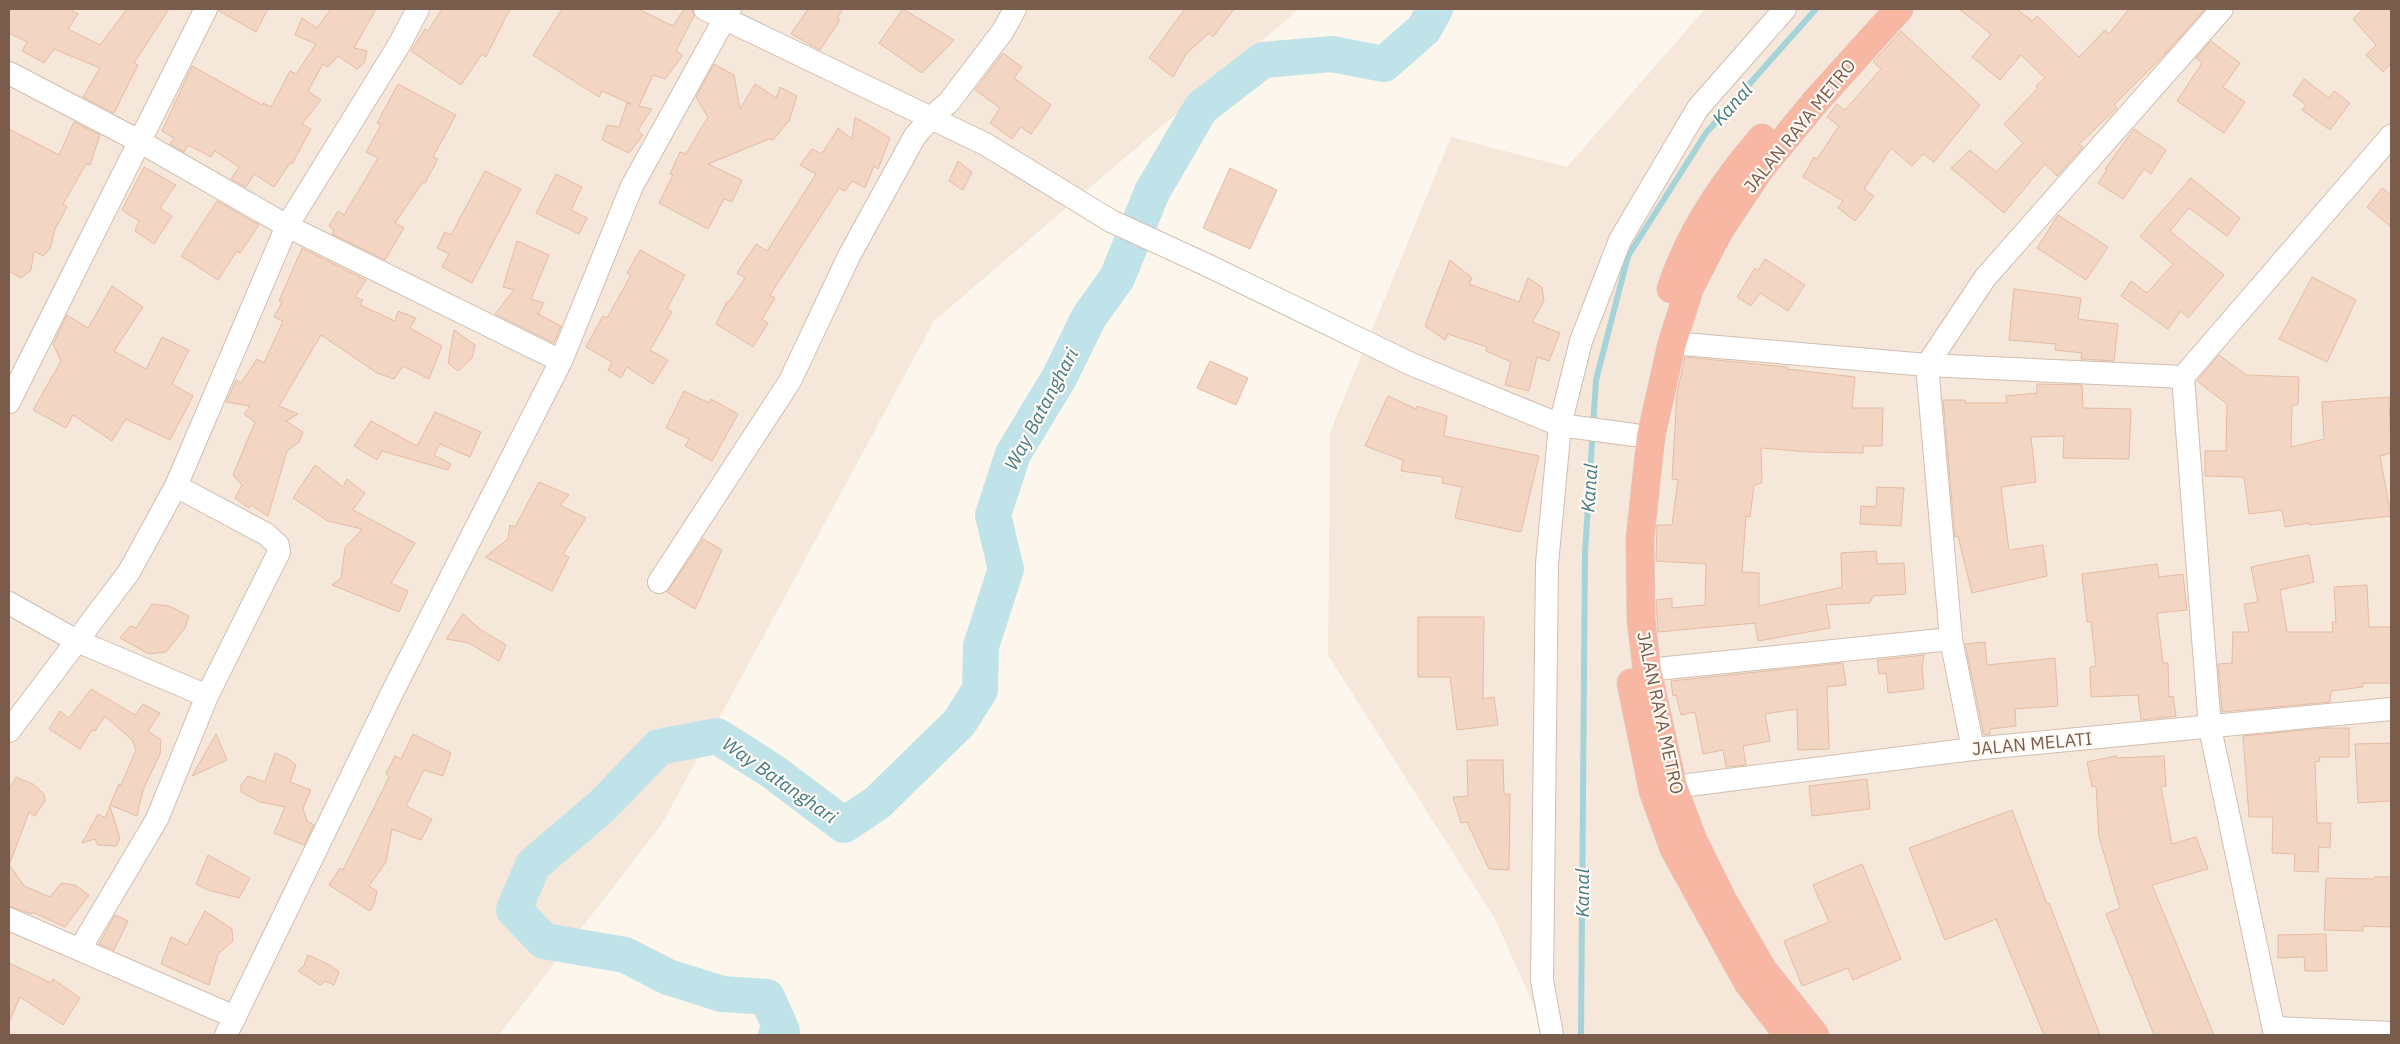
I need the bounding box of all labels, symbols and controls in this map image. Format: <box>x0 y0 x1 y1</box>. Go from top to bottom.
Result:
street label: JALAN RAYA METRO <box>1739 54 1861 197</box>
water label: Kanal <box>1707 78 1757 130</box>
water label: Way Batanghari <box>999 343 1084 474</box>
water label: Kanal <box>1575 463 1603 513</box>
street label: JALAN RAYA METRO <box>1632 630 1689 796</box>
street label: JALAN MELATI <box>1971 727 2093 760</box>
water label: Way Batanghari <box>718 731 843 829</box>
water label: Kanal <box>1570 869 1594 917</box>

